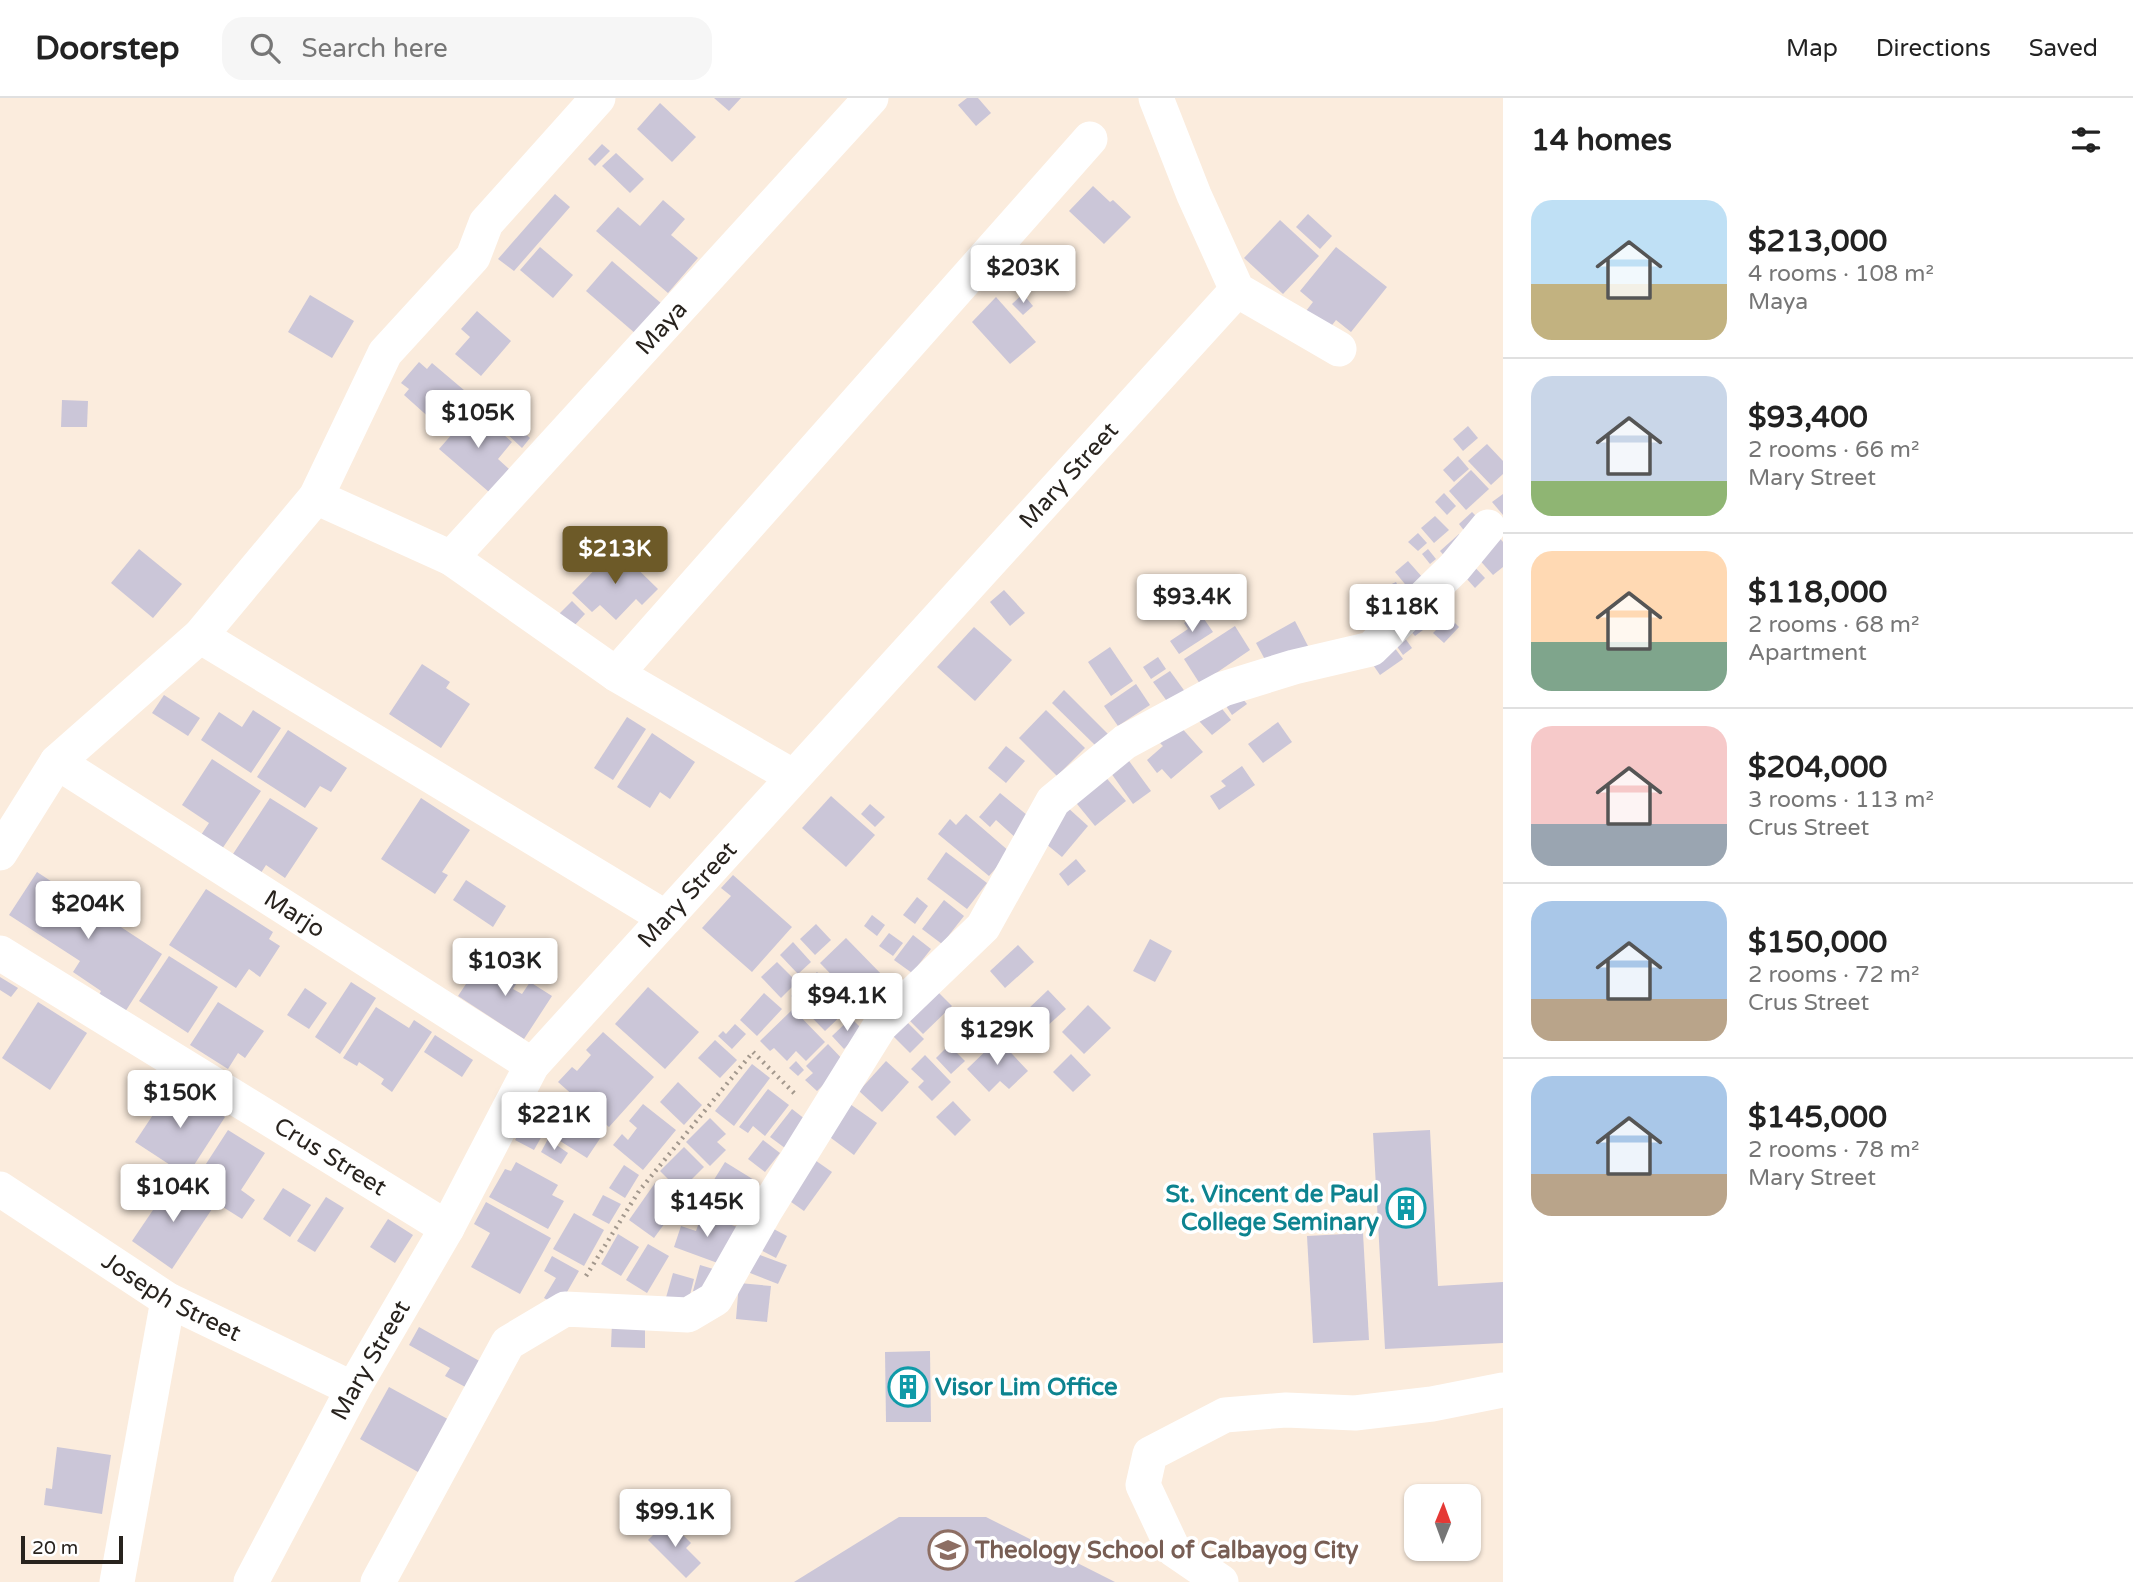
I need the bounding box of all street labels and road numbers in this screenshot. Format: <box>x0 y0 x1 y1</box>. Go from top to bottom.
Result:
street label: Maya <box>630 295 694 361</box>
street label: Mary Street <box>1013 416 1125 535</box>
street label: Mary Street <box>632 836 743 954</box>
street label: Marjo <box>259 884 330 944</box>
street label: Crus Street <box>269 1111 392 1202</box>
street label: Joseph Street <box>96 1246 246 1348</box>
street label: Mary Street <box>325 1295 417 1425</box>

